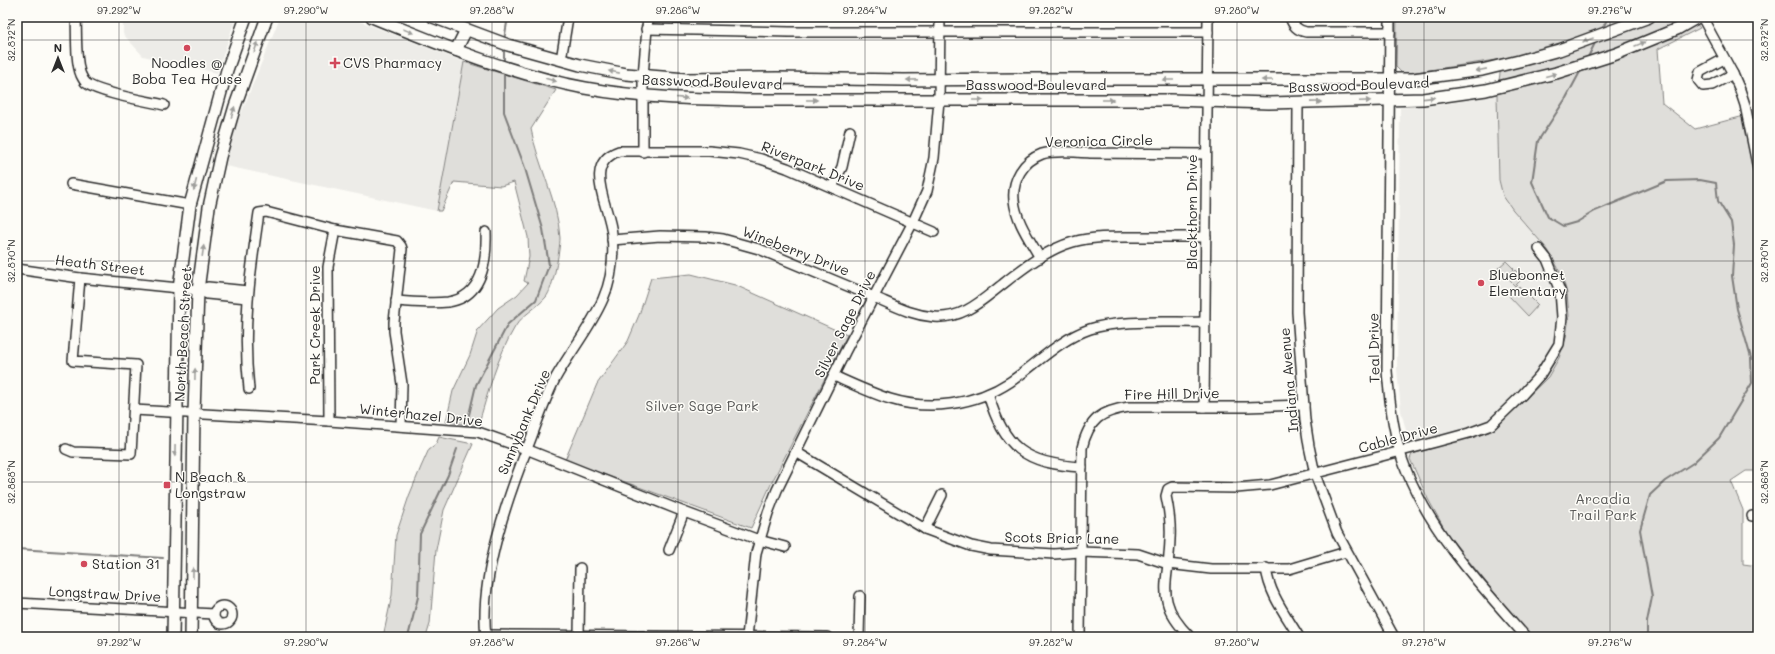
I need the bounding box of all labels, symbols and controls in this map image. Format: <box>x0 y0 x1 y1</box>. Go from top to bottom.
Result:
text: 97.292°W <box>97 3 141 17</box>
text: 97.290°W <box>284 3 329 17</box>
text: 97.288°W <box>470 3 515 17</box>
text: 97.286°W <box>656 3 701 17</box>
text: 97.284°W <box>843 3 887 17</box>
text: 97.282°W <box>1029 3 1073 17</box>
text: 97.280°W <box>1215 3 1260 17</box>
text: 97.278°W <box>1402 3 1446 17</box>
text: 97.276°W <box>1588 3 1632 17</box>
text: 32.872°N <box>4 19 18 61</box>
text: 32.872°N <box>1757 19 1771 61</box>
one-way arrow <box>402 29 414 35</box>
one-way arrow <box>1582 37 1594 43</box>
north arrow <box>38 38 78 78</box>
text: N <box>54 40 62 55</box>
one-way arrow <box>1635 40 1647 46</box>
one-way arrow <box>253 41 259 53</box>
marker: Noodles @ Boba Tea House <box>182 43 192 53</box>
place label: Noodles @ Boba Tea House <box>132 53 242 88</box>
place label: CVS Pharmacy <box>343 53 442 72</box>
marker: CVS Pharmacy <box>330 58 340 68</box>
one-way arrow <box>1475 68 1487 74</box>
one-way arrow <box>608 69 621 75</box>
street label: Basswood Boulevard <box>641 70 783 93</box>
one-way arrow <box>1545 72 1557 78</box>
street label: Basswood Boulevard <box>1288 73 1430 96</box>
street label: Basswood Boulevard <box>966 75 1106 94</box>
one-way arrow <box>1162 76 1174 83</box>
one-way arrow <box>545 77 557 83</box>
one-way arrow <box>905 77 918 83</box>
one-way arrow <box>1260 77 1273 83</box>
one-way arrow <box>676 95 688 102</box>
one-way arrow <box>1423 95 1435 101</box>
one-way arrow <box>806 97 819 103</box>
one-way arrow <box>972 97 985 103</box>
one-way arrow <box>1102 97 1115 103</box>
one-way arrow <box>1359 98 1372 104</box>
one-way arrow <box>1310 99 1323 105</box>
one-way arrow <box>230 105 236 117</box>
street label: Veronica Circle <box>1045 130 1153 151</box>
street label: Riverpark Drive <box>759 136 868 195</box>
street label: Blackthorn Drive <box>1182 154 1201 270</box>
one-way arrow <box>192 179 198 191</box>
street label: Wineberry Drive <box>740 221 853 280</box>
text: 32.870°N <box>4 239 18 283</box>
text: 32.870°N <box>1757 239 1771 283</box>
one-way arrow <box>200 245 206 257</box>
street label: Heath Street <box>54 250 146 279</box>
street label: Park Creek Drive <box>305 265 324 385</box>
place label: Bluebonnet Elementary <box>1489 265 1566 300</box>
street label: North Beach Street <box>169 266 196 402</box>
street label: Silver Sage Drive <box>809 267 880 381</box>
marker: Bluebonnet Elementary <box>1476 278 1486 288</box>
street label: Teal Drive <box>1363 313 1384 383</box>
street label: Indiana Avenue <box>1274 327 1303 433</box>
street label: Sunnybank Drive <box>493 366 554 477</box>
one-way arrow <box>192 367 198 380</box>
street label: Fire Hill Drive <box>1124 383 1220 404</box>
park label: Silver Sage Park <box>646 396 758 415</box>
street label: Winterhazel Drive <box>358 399 484 430</box>
street label: Cable Drive <box>1356 418 1440 457</box>
one-way arrow <box>172 445 179 457</box>
text: 32.868°N <box>4 460 18 504</box>
text: 32.868°N <box>1757 460 1771 504</box>
place label: N Beach & Longstraw <box>175 467 247 502</box>
marker: N Beach & Longstraw <box>162 480 172 490</box>
park label: Arcadia Trail Park <box>1569 489 1637 524</box>
street label: Scots Briar Lane <box>1005 527 1119 548</box>
place label: Station 31 <box>92 554 160 573</box>
marker: Station 31 <box>79 559 89 569</box>
one-way arrow <box>190 566 196 579</box>
street label: Longstraw Drive <box>48 581 162 606</box>
text: 97.292°W <box>97 635 141 649</box>
text: 97.290°W <box>284 635 329 649</box>
text: 97.288°W <box>470 635 515 649</box>
text: 97.286°W <box>656 635 701 649</box>
text: 97.284°W <box>843 635 887 649</box>
text: 97.282°W <box>1029 635 1073 649</box>
text: 97.280°W <box>1215 635 1260 649</box>
text: 97.278°W <box>1402 635 1446 649</box>
text: 97.276°W <box>1588 635 1632 649</box>

